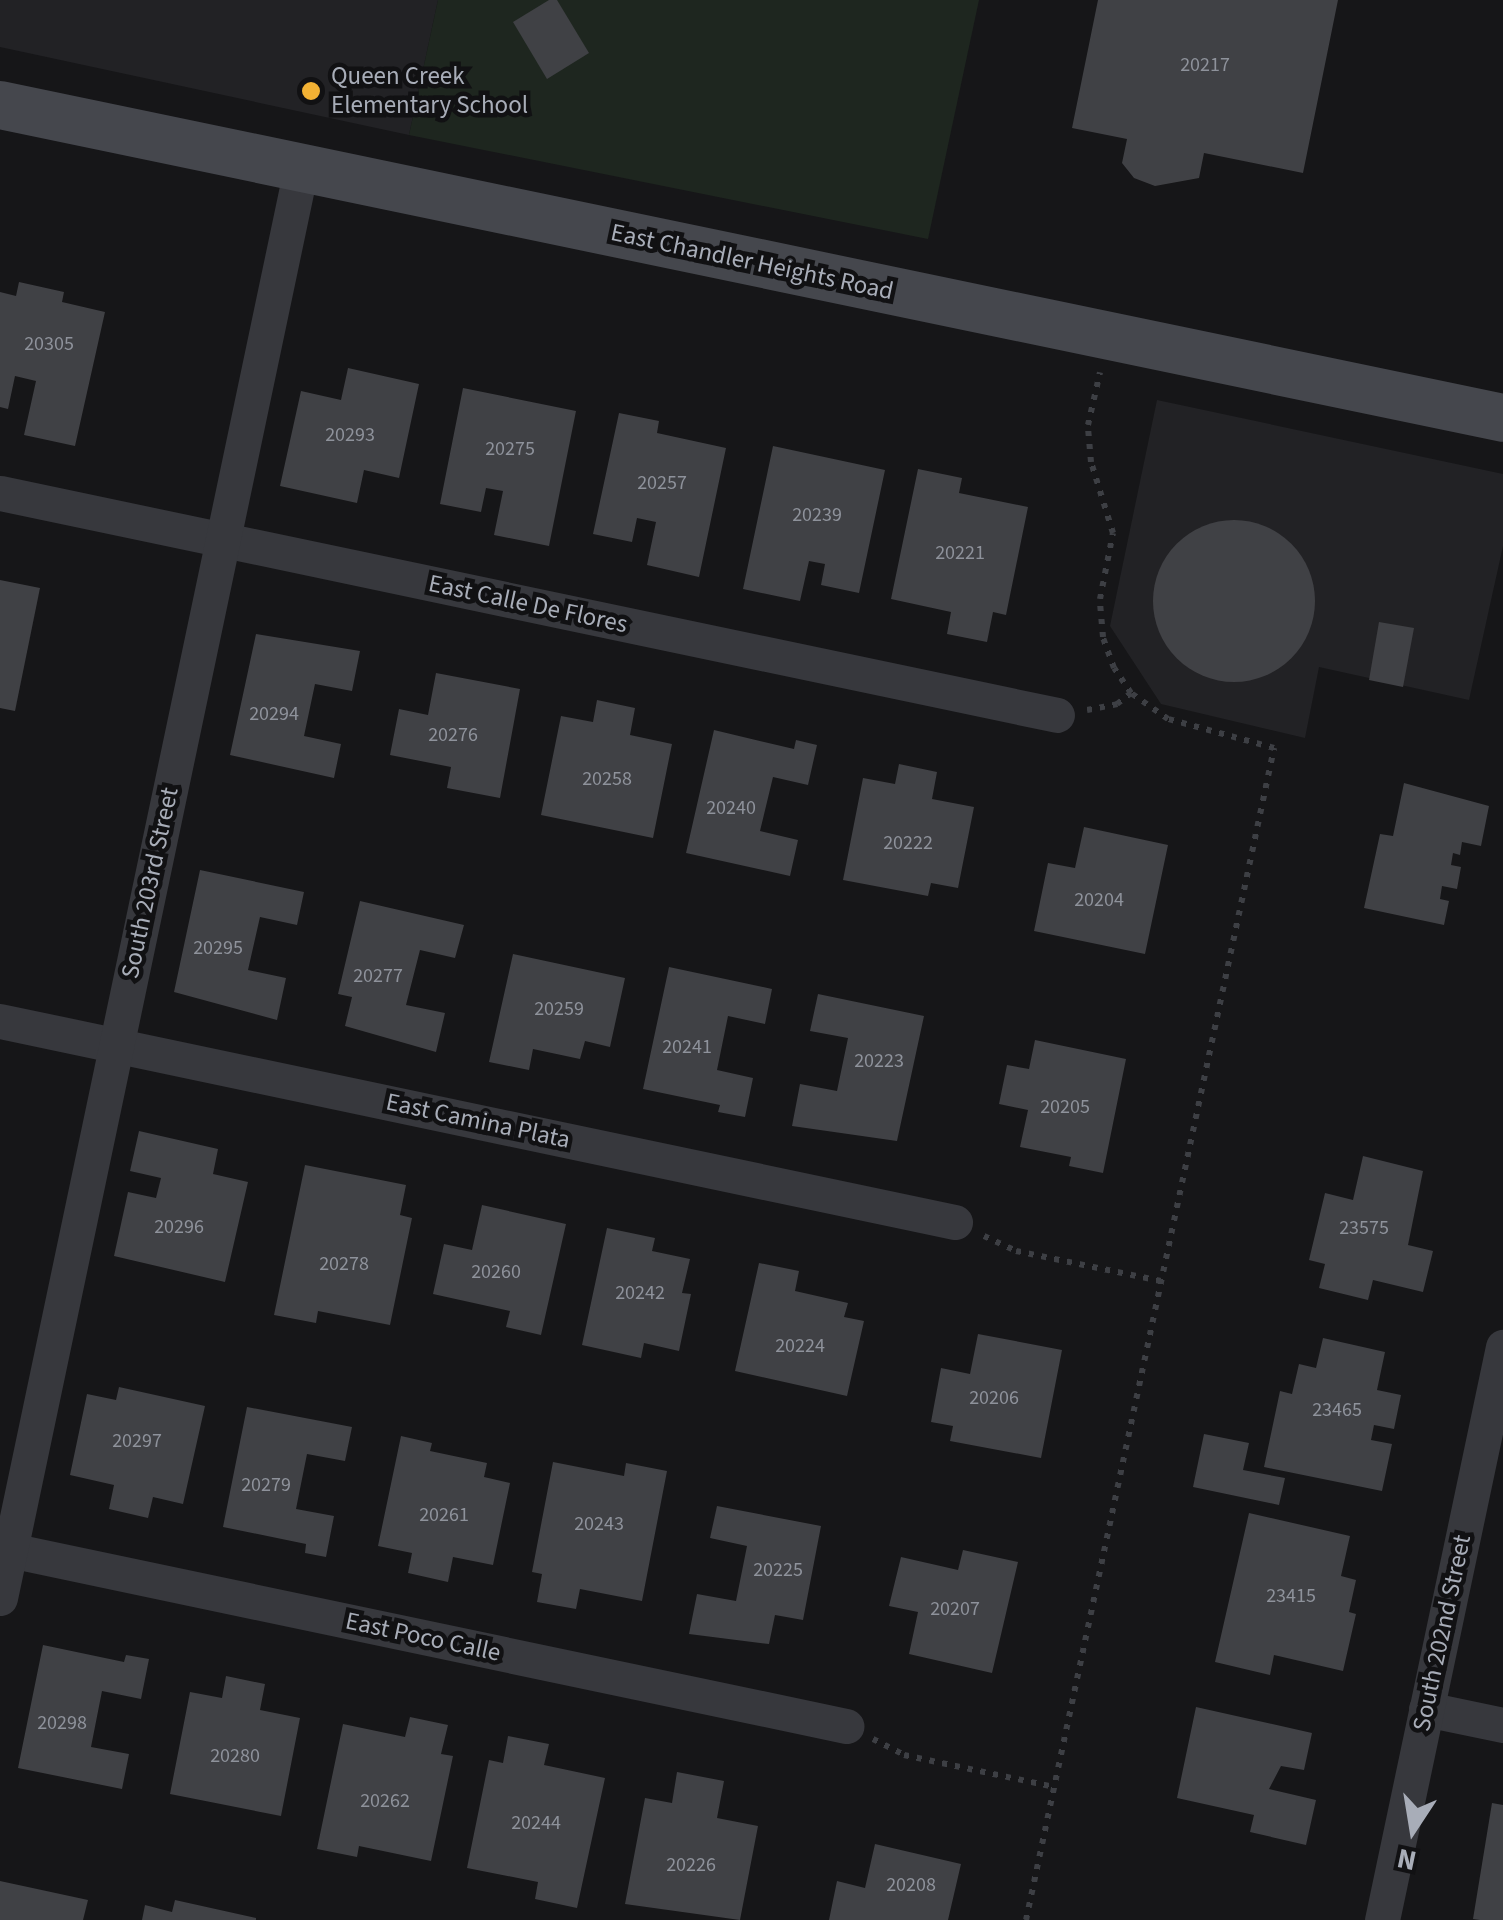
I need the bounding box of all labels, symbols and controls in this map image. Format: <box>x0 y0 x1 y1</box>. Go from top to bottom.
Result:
house number: 20217 <box>1180 53 1230 77</box>
place label: Queen Creek Elementary School <box>331 62 528 121</box>
marker: Queen Creek Elementary School <box>300 80 322 102</box>
street label: East Chandler Heights Road <box>608 217 896 307</box>
house number: 20305 <box>24 332 74 356</box>
house number: 20293 <box>325 423 375 447</box>
house number: 20275 <box>485 437 535 461</box>
house number: 20257 <box>637 471 687 495</box>
house number: 20239 <box>792 503 842 527</box>
house number: 20221 <box>935 541 985 565</box>
street label: East Calle De Flores <box>426 568 630 640</box>
house number: 20294 <box>249 702 299 726</box>
house number: 20276 <box>428 723 478 747</box>
house number: 20258 <box>582 767 632 791</box>
street label: South 203rd Street <box>115 785 185 981</box>
house number: 20240 <box>706 796 756 820</box>
house number: 20222 <box>883 831 933 855</box>
house number: 20204 <box>1074 888 1124 912</box>
house number: 20295 <box>193 936 243 960</box>
house number: 20277 <box>353 964 403 988</box>
house number: 20259 <box>534 997 584 1021</box>
house number: 20241 <box>662 1035 712 1059</box>
house number: 20223 <box>854 1049 904 1073</box>
street label: East Camina Plata <box>383 1087 573 1155</box>
house number: 20205 <box>1040 1095 1090 1119</box>
house number: 20296 <box>154 1215 204 1239</box>
house number: 23575 <box>1339 1216 1389 1240</box>
house number: 20278 <box>319 1252 369 1276</box>
house number: 20260 <box>471 1260 521 1284</box>
house number: 20242 <box>615 1281 665 1305</box>
house number: 20224 <box>775 1334 825 1358</box>
house number: 20206 <box>969 1386 1019 1410</box>
house number: 23465 <box>1312 1398 1362 1422</box>
house number: 20297 <box>112 1429 162 1453</box>
house number: 20279 <box>241 1473 291 1497</box>
house number: 20261 <box>419 1503 469 1527</box>
house number: 20243 <box>574 1512 624 1536</box>
street label: South 202nd Street <box>1407 1532 1477 1734</box>
house number: 20225 <box>753 1558 803 1582</box>
house number: 23415 <box>1266 1584 1316 1608</box>
house number: 20207 <box>930 1597 980 1621</box>
street label: East Poco Calle <box>343 1606 503 1668</box>
house number: 20298 <box>37 1711 87 1735</box>
house number: 20280 <box>210 1744 260 1768</box>
north arrow <box>1363 1780 1463 1880</box>
house number: 20262 <box>360 1789 410 1813</box>
house number: 20244 <box>511 1811 561 1835</box>
text: N <box>1393 1838 1420 1881</box>
house number: 20226 <box>666 1853 716 1877</box>
house number: 20208 <box>886 1873 936 1897</box>

